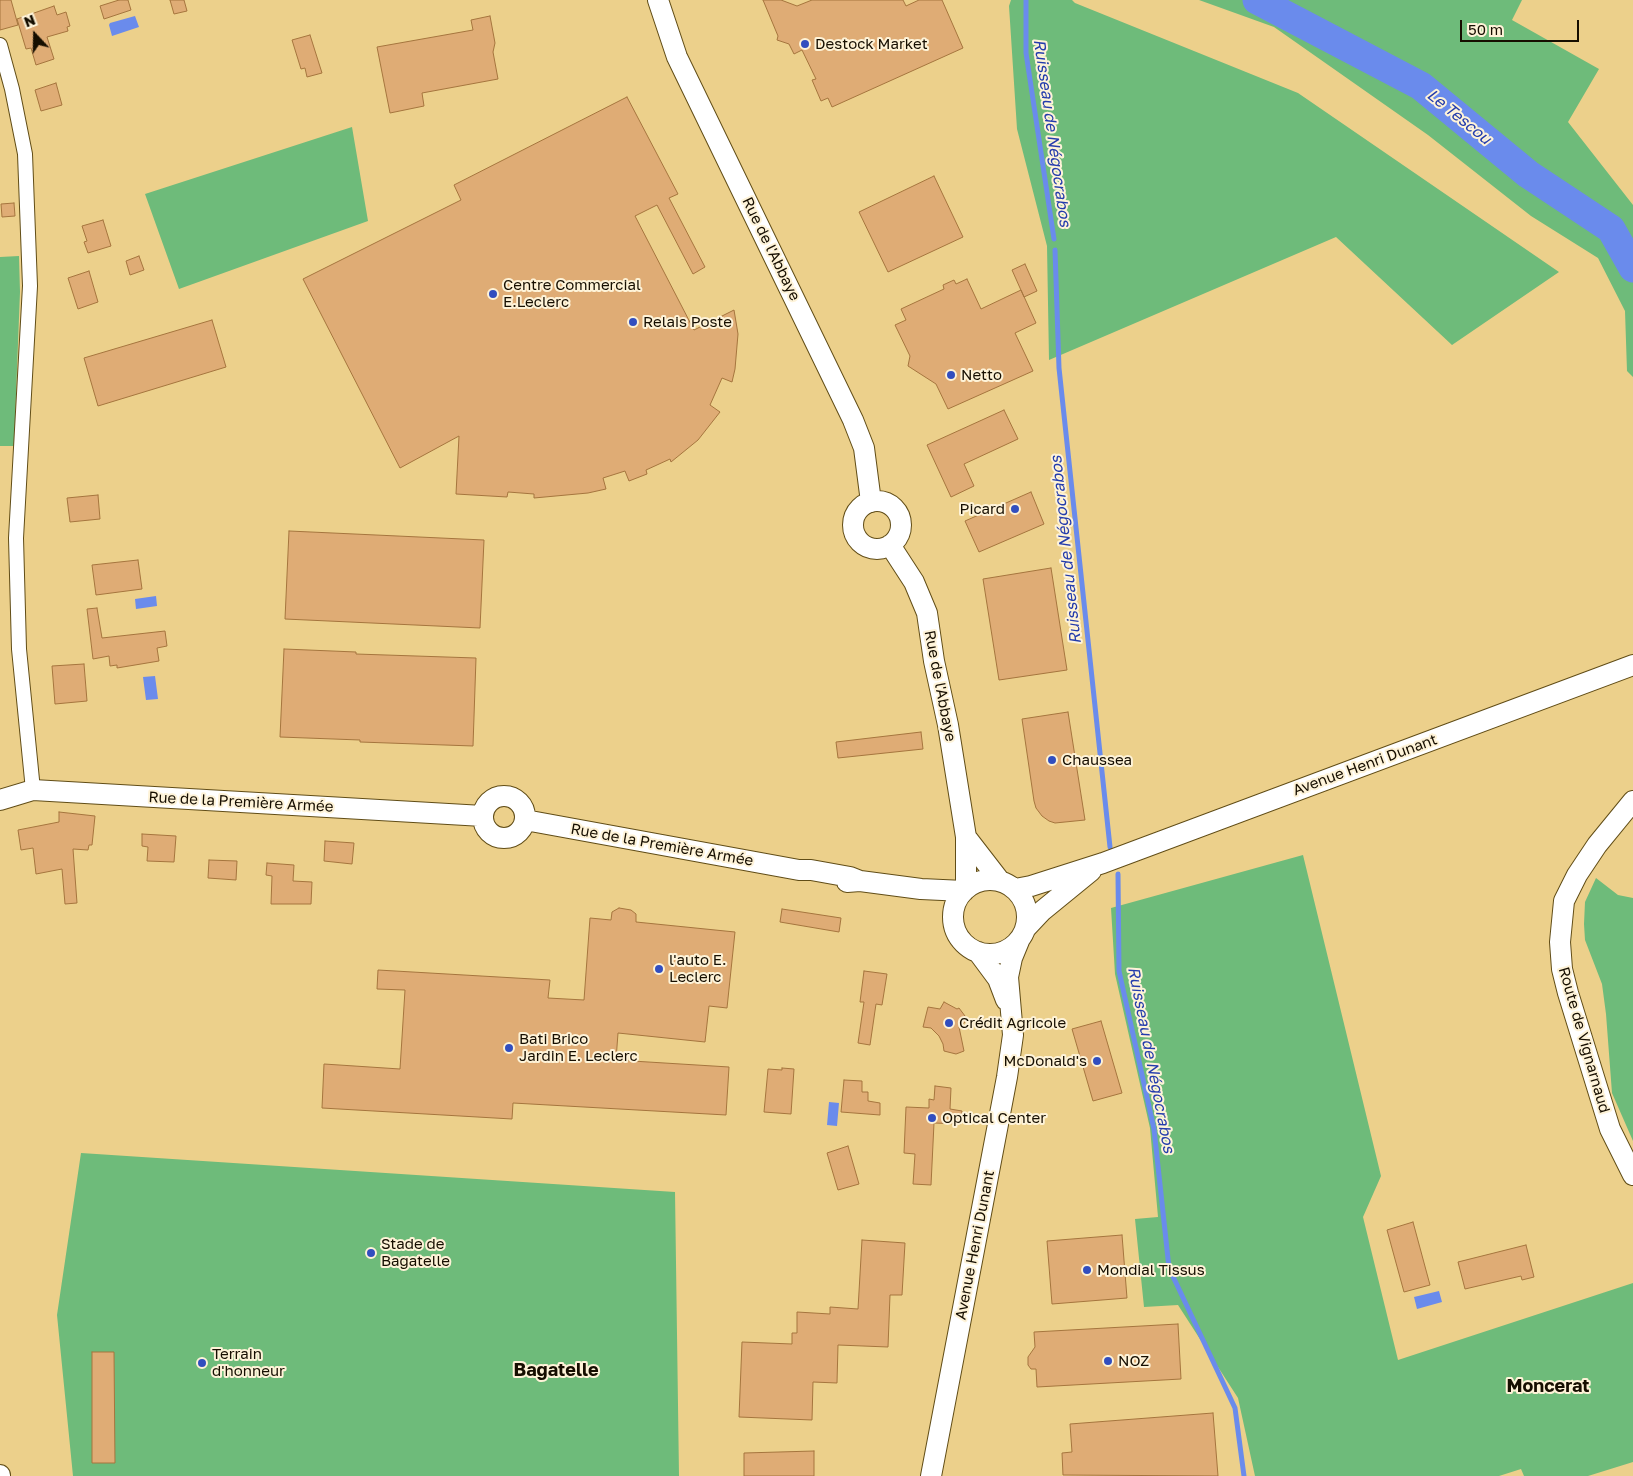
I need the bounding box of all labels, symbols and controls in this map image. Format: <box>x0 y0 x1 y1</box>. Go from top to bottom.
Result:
north arrow <box>10 10 60 60</box>
scale bar <box>1463 10 1582 42</box>
text: N <box>21 11 37 30</box>
text: 50 m <box>1468 20 1503 38</box>
place label: Destock Market <box>815 35 928 53</box>
marker: Destock Market <box>799 38 811 50</box>
water label: Ruisseau de Négocrabos <box>1029 38 1075 228</box>
water label: Le Tescou <box>1423 85 1495 149</box>
street label: Rue de l'Abbaye <box>738 194 804 304</box>
place label: Centre Commercial E.Leclerc <box>503 276 641 311</box>
marker: Centre Commercial E.Leclerc <box>487 288 499 300</box>
place label: Relais Poste <box>643 313 732 331</box>
marker: Relais Poste <box>627 316 639 328</box>
place label: Netto <box>961 366 1002 384</box>
marker: Netto <box>945 369 957 381</box>
water label: Ruisseau de Négocrabos <box>1047 455 1085 645</box>
place label: Picard <box>960 500 1005 518</box>
marker: Picard <box>1009 503 1021 515</box>
street label: Rue de l'Abbaye <box>920 629 960 743</box>
street label: Avenue Henri Dunant <box>1291 731 1439 799</box>
place label: Chaussea <box>1062 751 1132 769</box>
marker: Chaussea <box>1046 754 1058 766</box>
street label: Rue de la Première Armée <box>148 788 334 816</box>
street label: Rue de la Première Armée <box>569 820 755 870</box>
place label: l'auto E. Leclerc <box>669 951 726 986</box>
marker: l'auto E. Leclerc <box>653 963 665 975</box>
water label: Ruisseau de Négocrabos <box>1124 965 1178 1155</box>
street label: Route de Vignarnaud <box>1555 965 1613 1115</box>
place label: Crédit Agricole <box>959 1014 1066 1032</box>
marker: Crédit Agricole <box>943 1017 955 1029</box>
place label: Bati Brico Jardin E. Leclerc <box>519 1030 638 1065</box>
marker: Bati Brico Jardin E. Leclerc <box>503 1042 515 1054</box>
place label: McDonald's <box>1004 1052 1087 1070</box>
marker: McDonald's <box>1091 1055 1103 1067</box>
place label: Optical Center <box>942 1109 1046 1127</box>
marker: Optical Center <box>926 1112 938 1124</box>
street label: Avenue Henri Dunant <box>952 1169 998 1321</box>
place label: Stade de Bagatelle <box>381 1235 450 1270</box>
marker: Stade de Bagatelle <box>365 1247 377 1259</box>
place label: Mondial Tissus <box>1097 1261 1205 1279</box>
marker: Mondial Tissus <box>1081 1264 1093 1276</box>
place label: Terrain d'honneur <box>212 1345 285 1380</box>
place label: NOZ <box>1118 1352 1149 1370</box>
marker: NOZ <box>1102 1355 1114 1367</box>
marker: Terrain d'honneur <box>196 1357 208 1369</box>
district label: Bagatelle <box>513 1359 599 1381</box>
district label: Moncerat <box>1506 1375 1590 1397</box>

